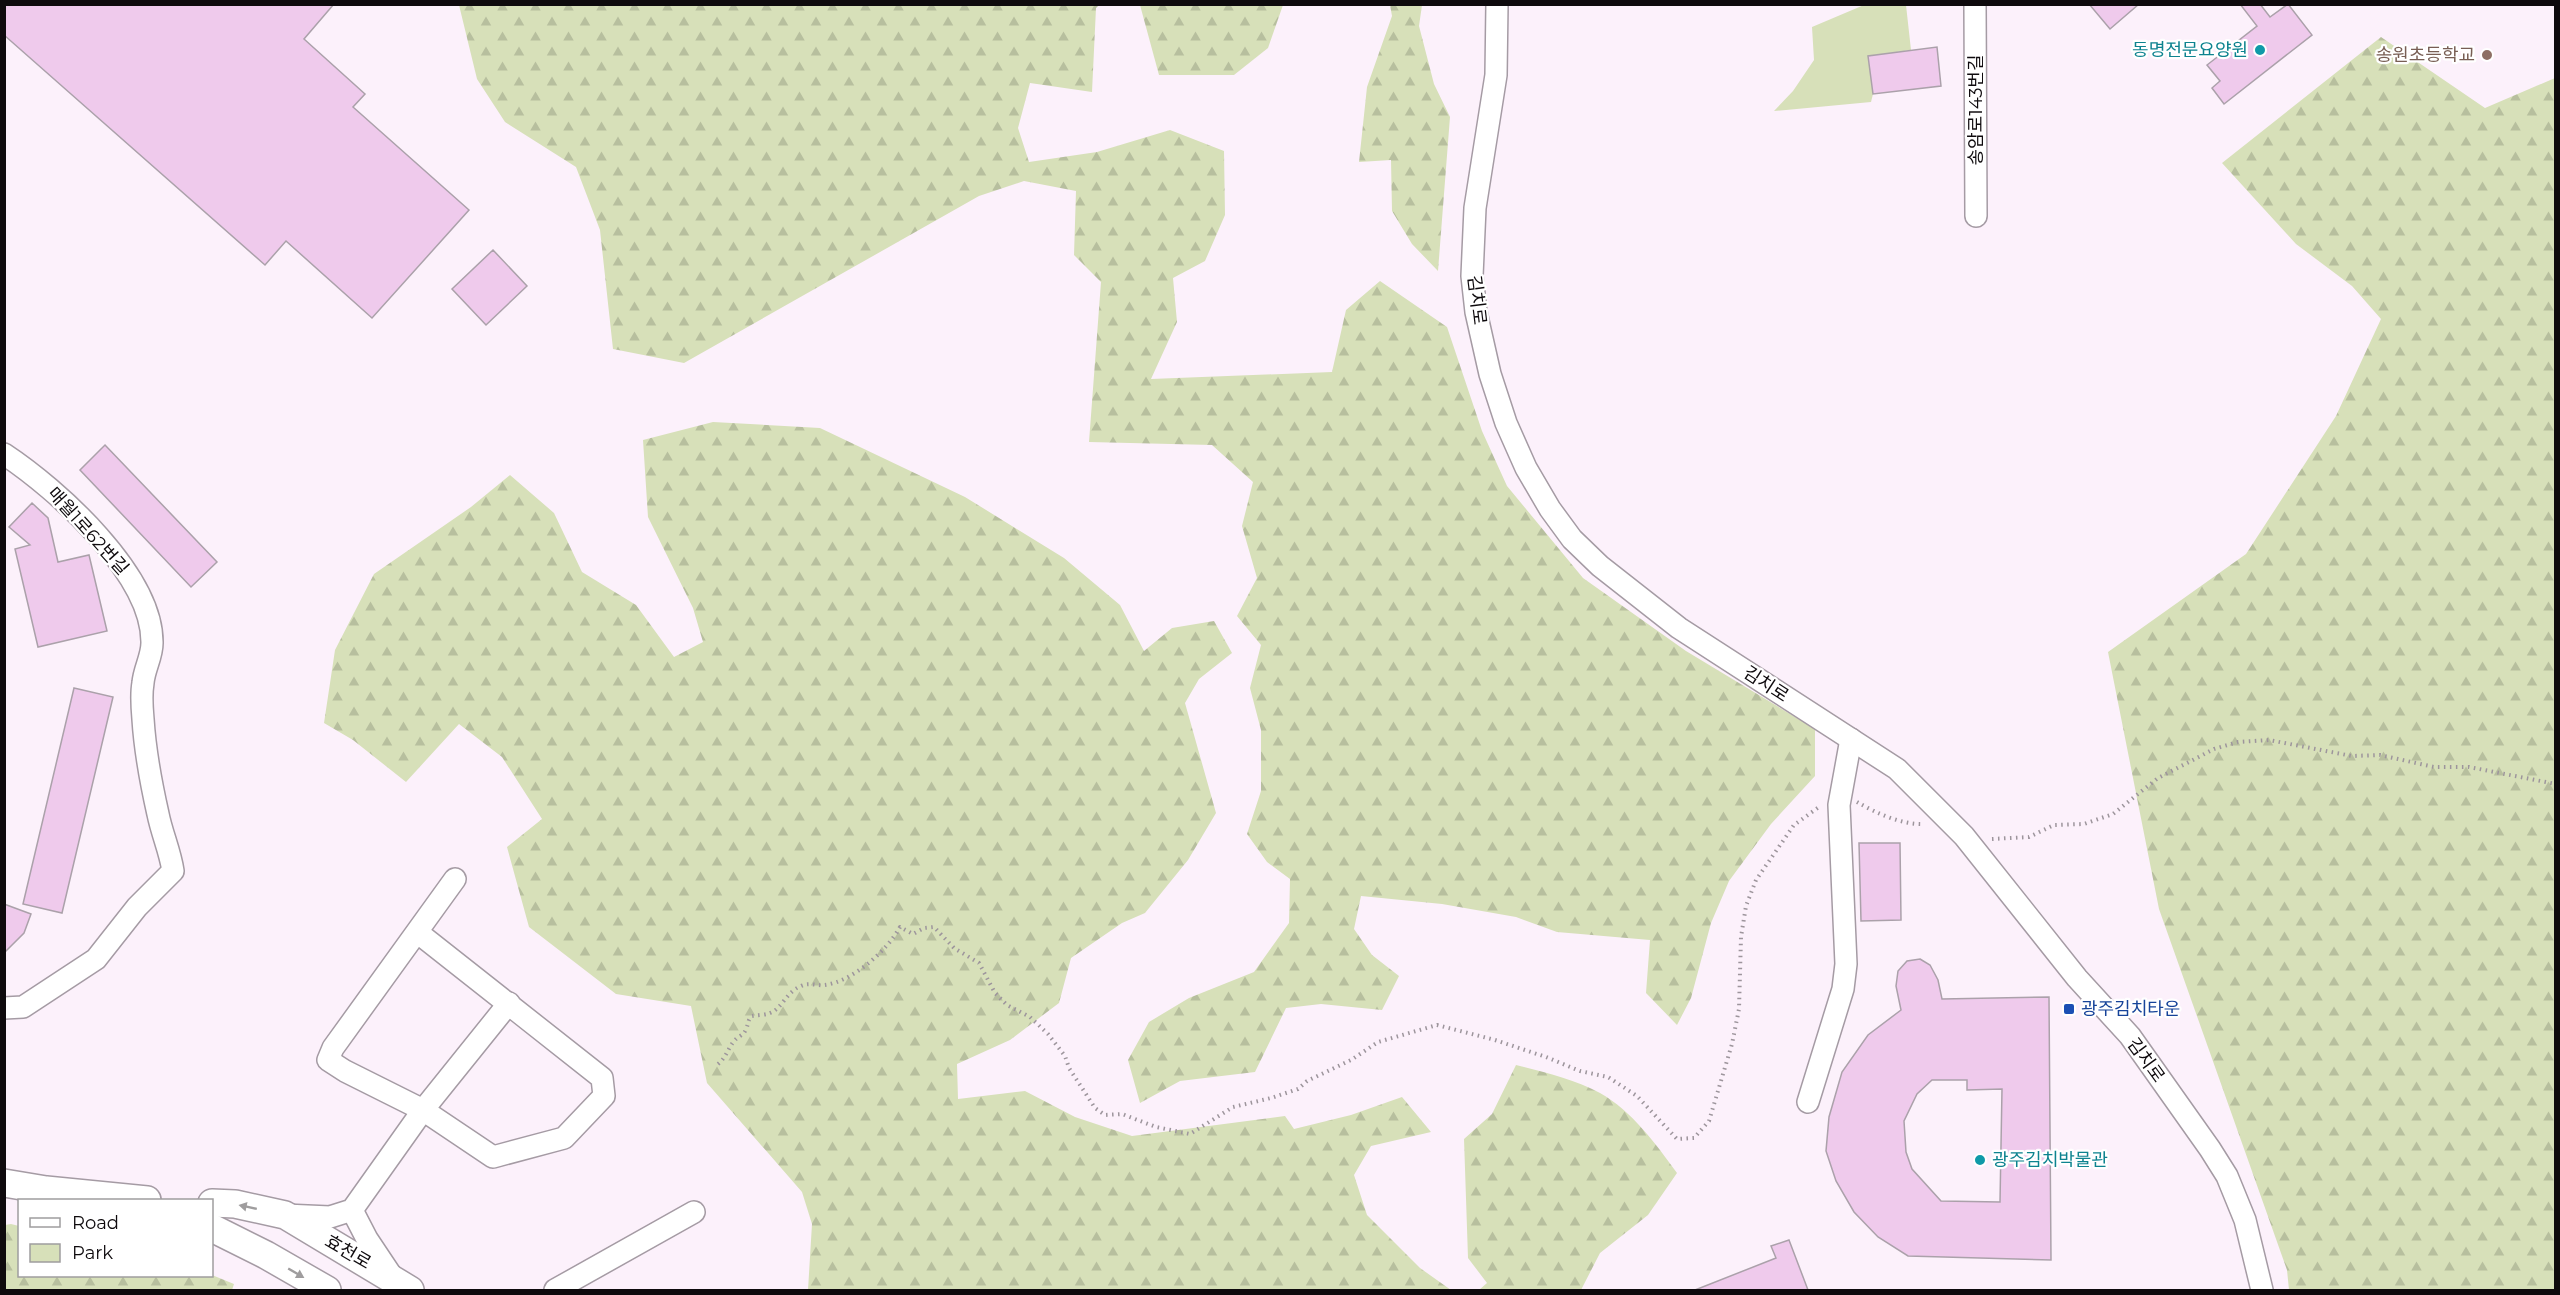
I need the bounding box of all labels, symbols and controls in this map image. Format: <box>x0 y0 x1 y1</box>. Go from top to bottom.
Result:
place label: 동명전문요양원 <box>2132 39 2248 61</box>
marker: 동명전문요양원 <box>2253 43 2267 57</box>
place label: 송원초등학교 <box>2376 44 2475 66</box>
marker: 송원초등학교 <box>2480 48 2494 62</box>
street label: 송암로143번길 <box>1965 54 1987 166</box>
street label: 김치로 <box>1463 274 1491 326</box>
street label: 매월1로62번길 <box>43 483 133 579</box>
street label: 김치로 <box>1739 661 1793 707</box>
place label: 광주김치타운 <box>2081 998 2180 1020</box>
marker: 광주김치타운 <box>2062 1002 2076 1016</box>
street label: 김치로 <box>2122 1033 2170 1087</box>
place label: 광주김치박물관 <box>1992 1149 2108 1171</box>
marker: 광주김치박물관 <box>1973 1153 1987 1167</box>
legend <box>18 1199 213 1277</box>
one-way arrow <box>239 1202 258 1212</box>
text: Road <box>72 1212 119 1234</box>
street label: 효천로 <box>321 1230 375 1274</box>
text: Park <box>72 1242 113 1264</box>
one-way arrow <box>288 1268 305 1278</box>

